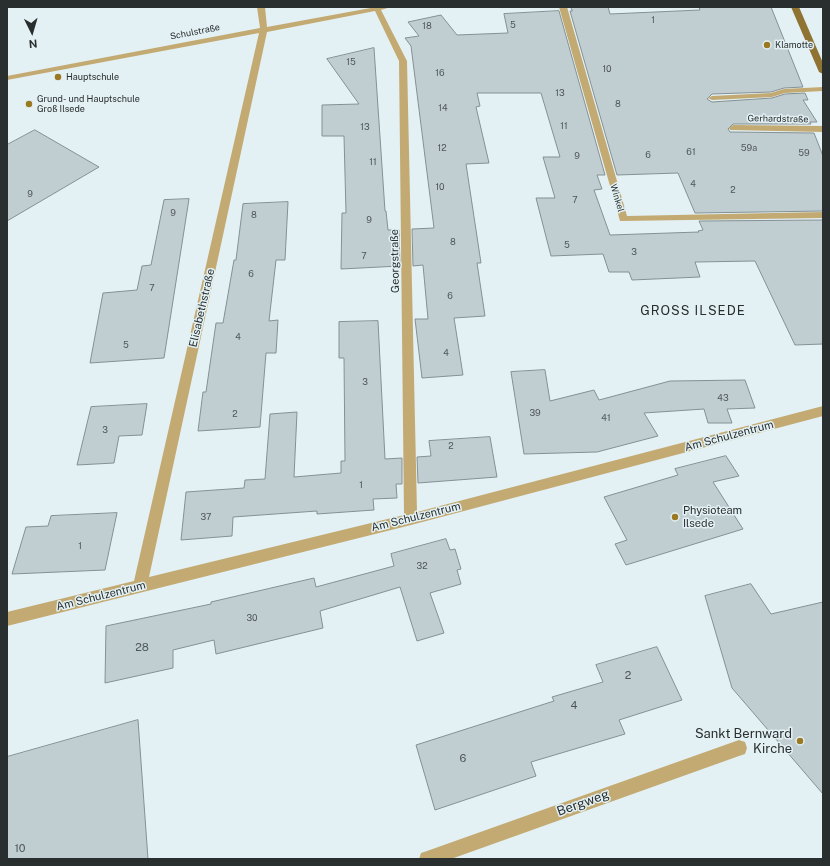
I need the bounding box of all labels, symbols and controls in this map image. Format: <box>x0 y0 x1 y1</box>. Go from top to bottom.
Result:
north arrow <box>12 12 52 52</box>
house number: 1 <box>651 15 655 25</box>
house number: 5 <box>510 20 516 30</box>
house number: 18 <box>422 21 432 31</box>
street label: Schulstraße <box>169 22 221 42</box>
text: N <box>28 38 38 50</box>
marker: Klamotte <box>762 40 772 50</box>
place label: Klamotte <box>775 40 813 50</box>
house number: 15 <box>346 57 356 67</box>
house number: 10 <box>602 64 612 74</box>
house number: 16 <box>435 68 445 78</box>
marker: Hauptschule <box>53 72 63 82</box>
place label: Hauptschule <box>66 72 119 82</box>
house number: 13 <box>555 88 565 98</box>
place label: Grund- und Hauptschule Groß Ilsede <box>37 94 140 115</box>
marker: Grund- und Hauptschule Groß Ilsede <box>24 99 34 109</box>
house number: 8 <box>615 99 621 109</box>
house number: 14 <box>438 103 448 113</box>
street label: Gerhardstraße <box>747 113 809 125</box>
house number: 11 <box>560 121 568 131</box>
house number: 13 <box>360 122 370 132</box>
house number: 12 <box>437 143 447 153</box>
house number: 59a <box>741 143 757 153</box>
house number: 61 <box>686 147 696 157</box>
house number: 59 <box>798 148 810 158</box>
house number: 6 <box>645 150 651 160</box>
house number: 9 <box>574 151 580 161</box>
house number: 11 <box>369 157 377 167</box>
house number: 4 <box>690 179 696 189</box>
house number: 10 <box>435 182 445 192</box>
street label: Winkel <box>608 183 626 213</box>
house number: 2 <box>730 185 736 195</box>
house number: 9 <box>27 189 33 199</box>
house number: 7 <box>572 195 578 205</box>
house number: 9 <box>170 208 176 218</box>
house number: 8 <box>251 210 257 220</box>
house number: 9 <box>366 215 372 225</box>
street label: Georgstraße <box>388 229 402 293</box>
house number: 8 <box>450 237 456 247</box>
house number: 5 <box>564 240 570 250</box>
house number: 3 <box>631 247 637 257</box>
house number: 7 <box>361 251 367 261</box>
street label: Elisabethstraße <box>187 268 217 348</box>
house number: 6 <box>248 269 254 279</box>
house number: 7 <box>149 283 155 293</box>
house number: 6 <box>447 291 453 301</box>
district label: GROSS ILSEDE <box>640 303 746 319</box>
house number: 4 <box>235 332 241 342</box>
house number: 5 <box>123 340 129 350</box>
house number: 4 <box>443 348 449 358</box>
house number: 3 <box>362 377 368 387</box>
house number: 43 <box>717 393 729 403</box>
house number: 39 <box>529 408 541 418</box>
house number: 2 <box>232 409 238 419</box>
house number: 41 <box>601 413 611 423</box>
street label: Am Schulzentrum <box>683 418 775 454</box>
house number: 3 <box>102 425 108 435</box>
house number: 2 <box>448 441 454 451</box>
house number: 1 <box>359 480 363 490</box>
street label: Am Schulzentrum <box>370 500 462 534</box>
place label: Physioteam Ilsede <box>683 504 742 530</box>
house number: 37 <box>201 512 211 522</box>
marker: Physioteam Ilsede <box>670 512 680 522</box>
house number: 1 <box>78 541 82 551</box>
house number: 32 <box>416 561 428 571</box>
street label: Am Schulzentrum <box>55 579 147 613</box>
house number: 30 <box>246 613 258 623</box>
house number: 28 <box>135 641 149 655</box>
house number: 2 <box>625 669 631 683</box>
house number: 4 <box>571 699 577 713</box>
place label: Sankt Bernward Kirche <box>695 726 792 757</box>
marker: Sankt Bernward Kirche <box>795 736 805 746</box>
house number: 6 <box>460 752 466 766</box>
street label: Bergweg <box>555 786 611 820</box>
house number: 10 <box>14 842 26 856</box>

